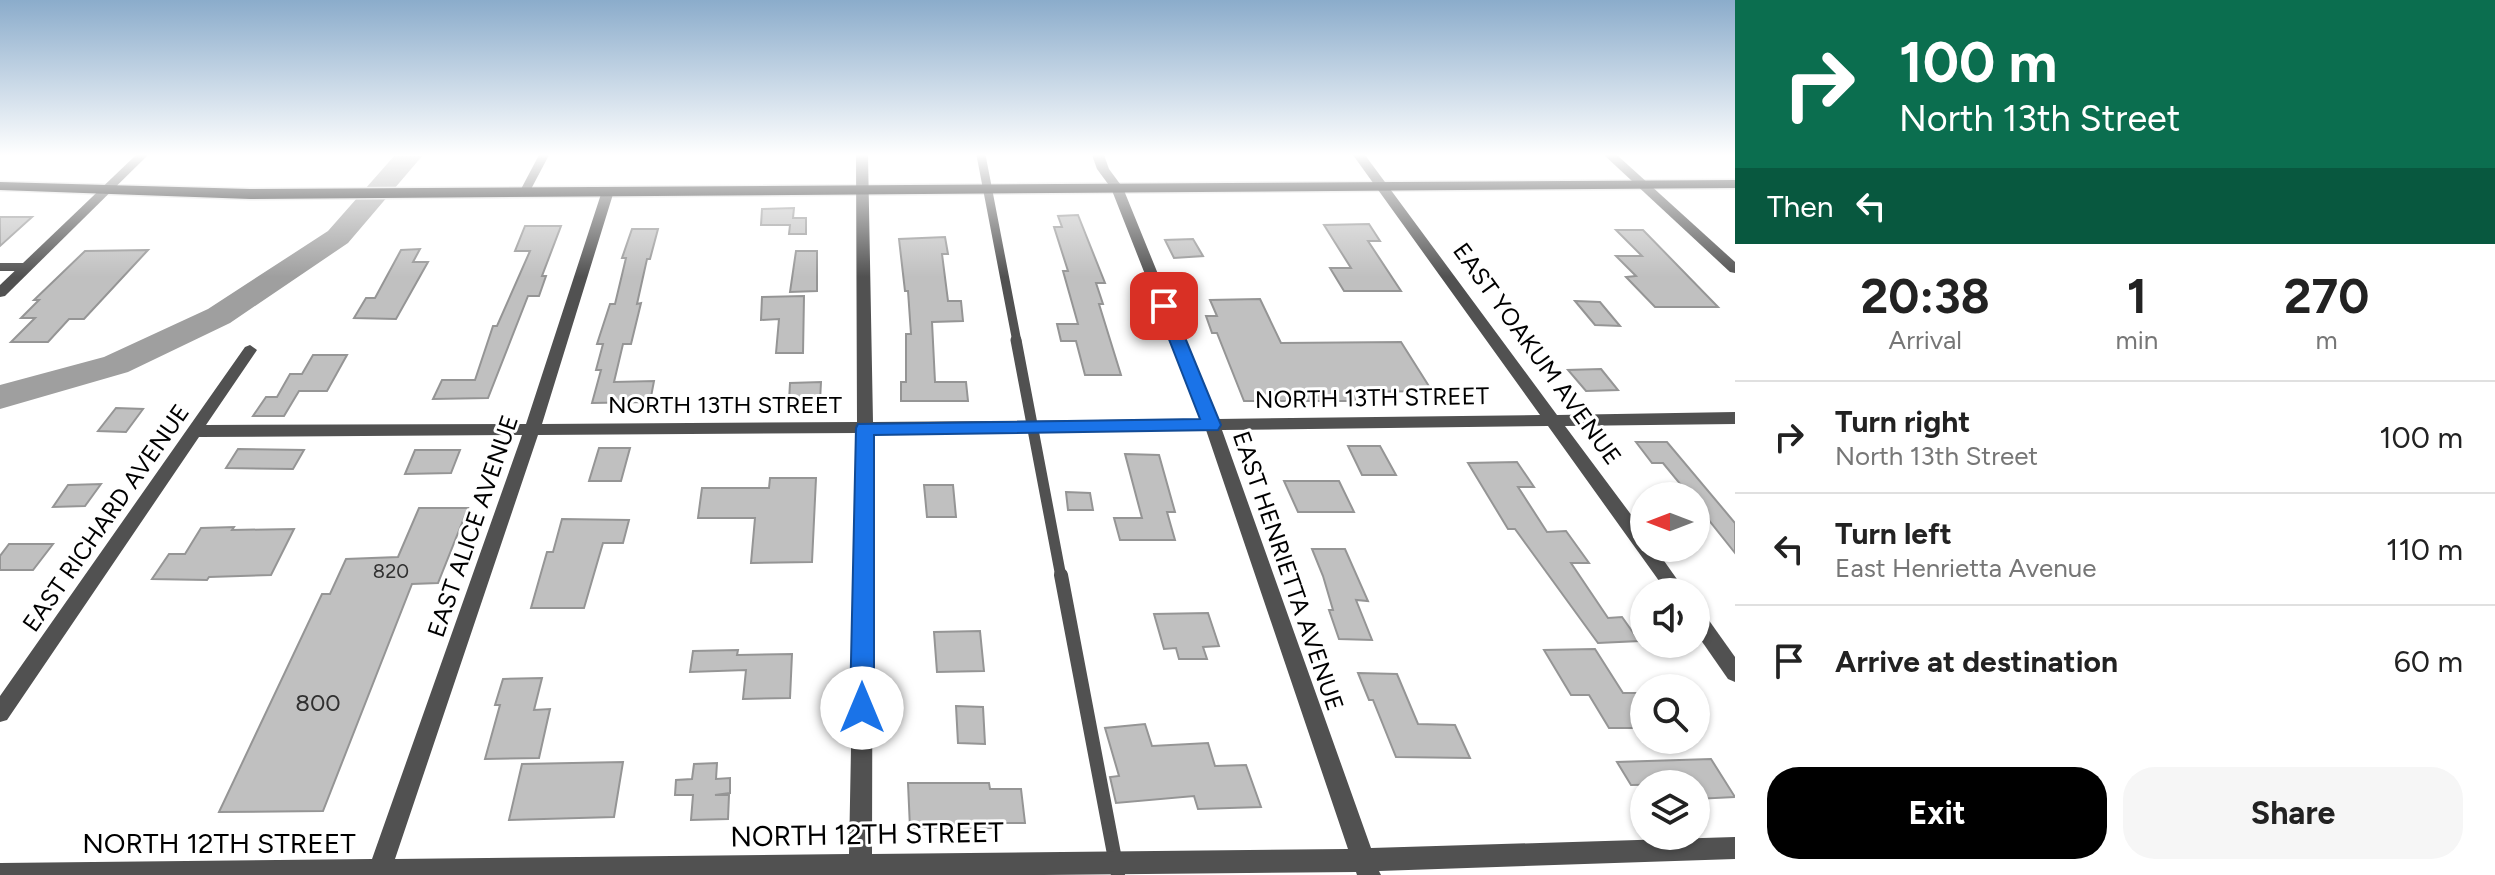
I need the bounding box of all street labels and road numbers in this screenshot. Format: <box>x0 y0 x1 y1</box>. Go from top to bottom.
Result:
street label: EAST YOAKUM AVENUE <box>1447 237 1628 470</box>
street label: NORTH 13TH STREET <box>1255 381 1489 414</box>
street label: NORTH 13TH STREET <box>608 390 842 419</box>
street label: EAST RICHARD AVENUE <box>16 399 195 637</box>
street label: EAST ALICE AVENUE <box>421 411 524 641</box>
street label: EAST HENRIETTA AVENUE <box>1227 427 1350 714</box>
street label: NORTH 12TH STREET <box>730 815 1005 853</box>
street label: NORTH 12TH STREET <box>82 826 356 860</box>

